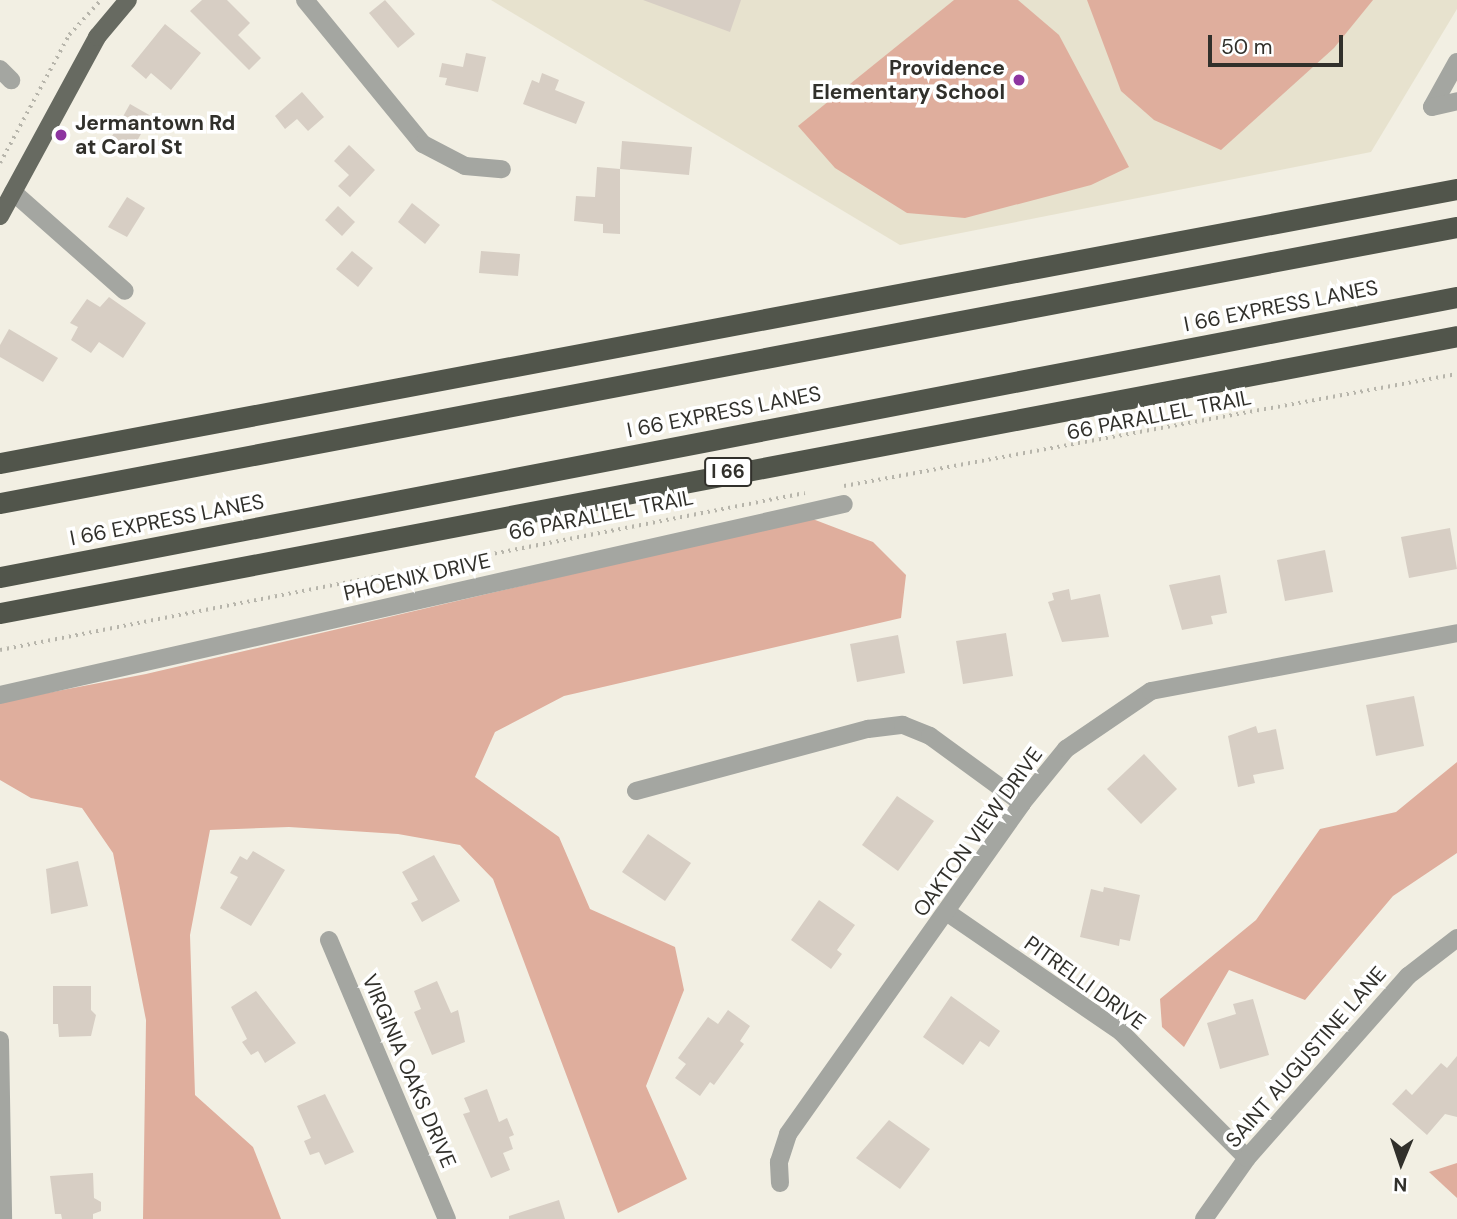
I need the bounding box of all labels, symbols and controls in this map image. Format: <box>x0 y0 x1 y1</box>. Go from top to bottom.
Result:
scale bar <box>1212 21 1347 65</box>
text: 50 m <box>1221 33 1272 61</box>
place label: Providence Elementary School <box>812 55 1005 105</box>
marker: Providence Elementary School <box>1011 72 1027 88</box>
place label: Jermantown Rd at Carol St <box>75 110 235 160</box>
marker: Jermantown Rd at Carol St <box>53 127 69 143</box>
street label: I 66 EXPRESS LANES <box>1182 275 1380 337</box>
street label: I 66 EXPRESS LANES <box>625 381 823 443</box>
street label: 66 PARALLEL TRAIL <box>1065 385 1253 445</box>
road number: I 66 <box>704 457 752 488</box>
street label: 66 PARALLEL TRAIL <box>507 485 695 545</box>
street label: I 66 EXPRESS LANES <box>68 489 266 551</box>
street label: PHOENIX DRIVE <box>341 548 493 606</box>
street label: OAKTON VIEW DRIVE <box>908 742 1048 922</box>
street label: PITRELLI DRIVE <box>1020 931 1150 1035</box>
street label: SAINT AUGUSTINE LANE <box>1221 961 1391 1153</box>
street label: VIRGINIA OAKS DRIVE <box>357 970 461 1172</box>
north arrow <box>1366 1128 1436 1198</box>
text: N <box>1393 1172 1408 1197</box>

